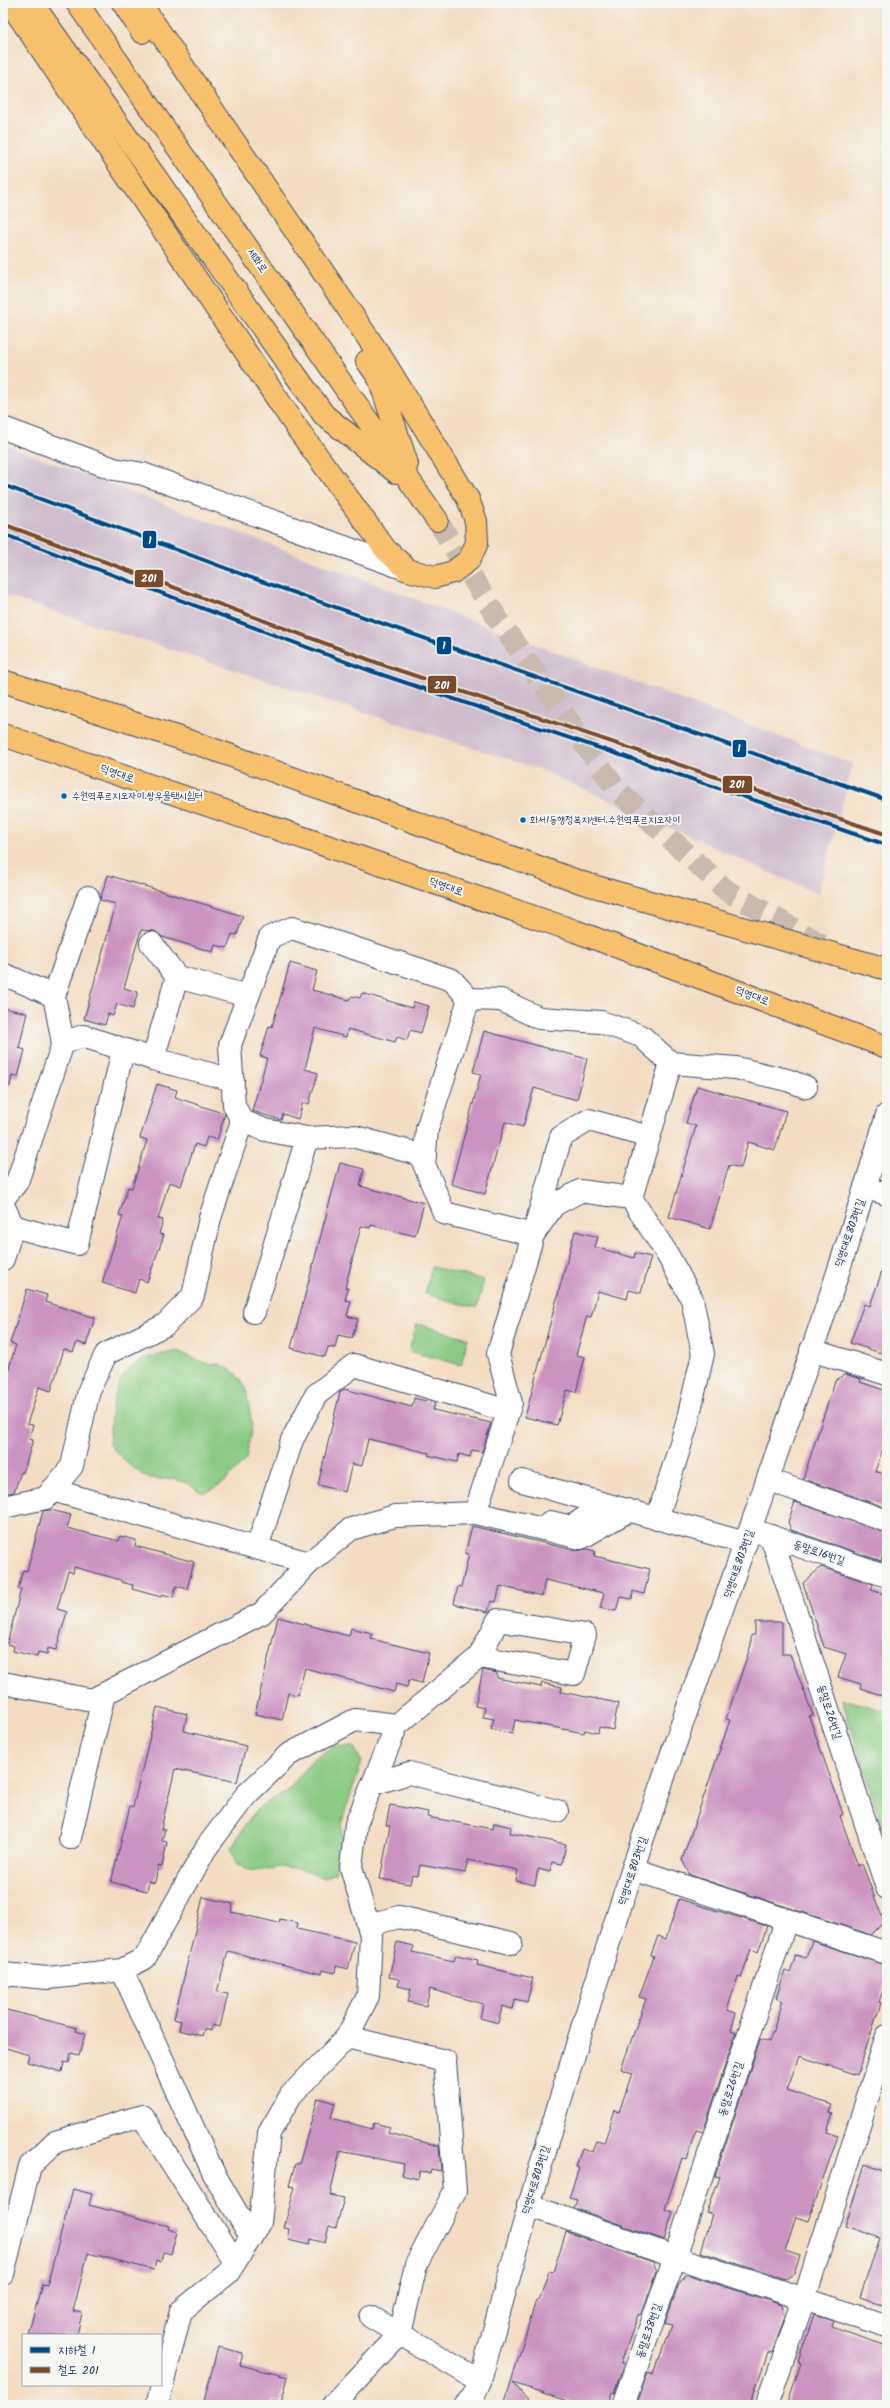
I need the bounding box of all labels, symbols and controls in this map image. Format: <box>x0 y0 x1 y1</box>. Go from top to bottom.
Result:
street label: 세화로 <box>242 245 272 277</box>
line badge: 1 <box>142 530 157 549</box>
text: 1 <box>148 532 152 550</box>
line badge: 201 <box>134 569 164 588</box>
text: 201 <box>141 570 157 588</box>
line badge: 1 <box>436 636 452 655</box>
text: 1 <box>442 637 446 655</box>
line badge: 201 <box>427 675 457 694</box>
text: 201 <box>434 677 450 695</box>
line badge: 1 <box>732 739 747 758</box>
text: 1 <box>737 740 741 758</box>
street label: 덕영대로 <box>97 760 137 788</box>
line badge: 201 <box>722 775 753 794</box>
text: 201 <box>729 776 745 794</box>
place label: 수원역푸르지오자이.쌍우물택시쉼터 <box>72 788 203 804</box>
marker: 수원역푸르지오자이.쌍우물택시쉼터 <box>59 791 69 801</box>
place label: 화서1동행정복지센터.수원역푸르지오자이 <box>530 812 680 828</box>
marker: 화서1동행정복지센터.수원역푸르지오자이 <box>518 815 528 825</box>
street label: 덕영대로 <box>426 873 466 901</box>
street label: 덕영대로 <box>732 981 772 1011</box>
street label: 덕영대로803번길 <box>830 1196 870 1270</box>
street label: 덕영대로803번길 <box>719 1527 759 1601</box>
street label: 동말로16번길 <box>791 1536 848 1570</box>
street label: 동말로26번길 <box>812 1682 846 1742</box>
street label: 덕영대로803번길 <box>613 1834 653 1908</box>
street label: 동말로26번길 <box>714 2059 748 2119</box>
street label: 덕영대로803번길 <box>517 2143 555 2217</box>
street label: 동말로38번길 <box>631 2301 667 2361</box>
legend <box>22 2334 162 2386</box>
text: 지하철 1 <box>58 2341 96 2360</box>
text: 철도 201 <box>58 2361 99 2380</box>

